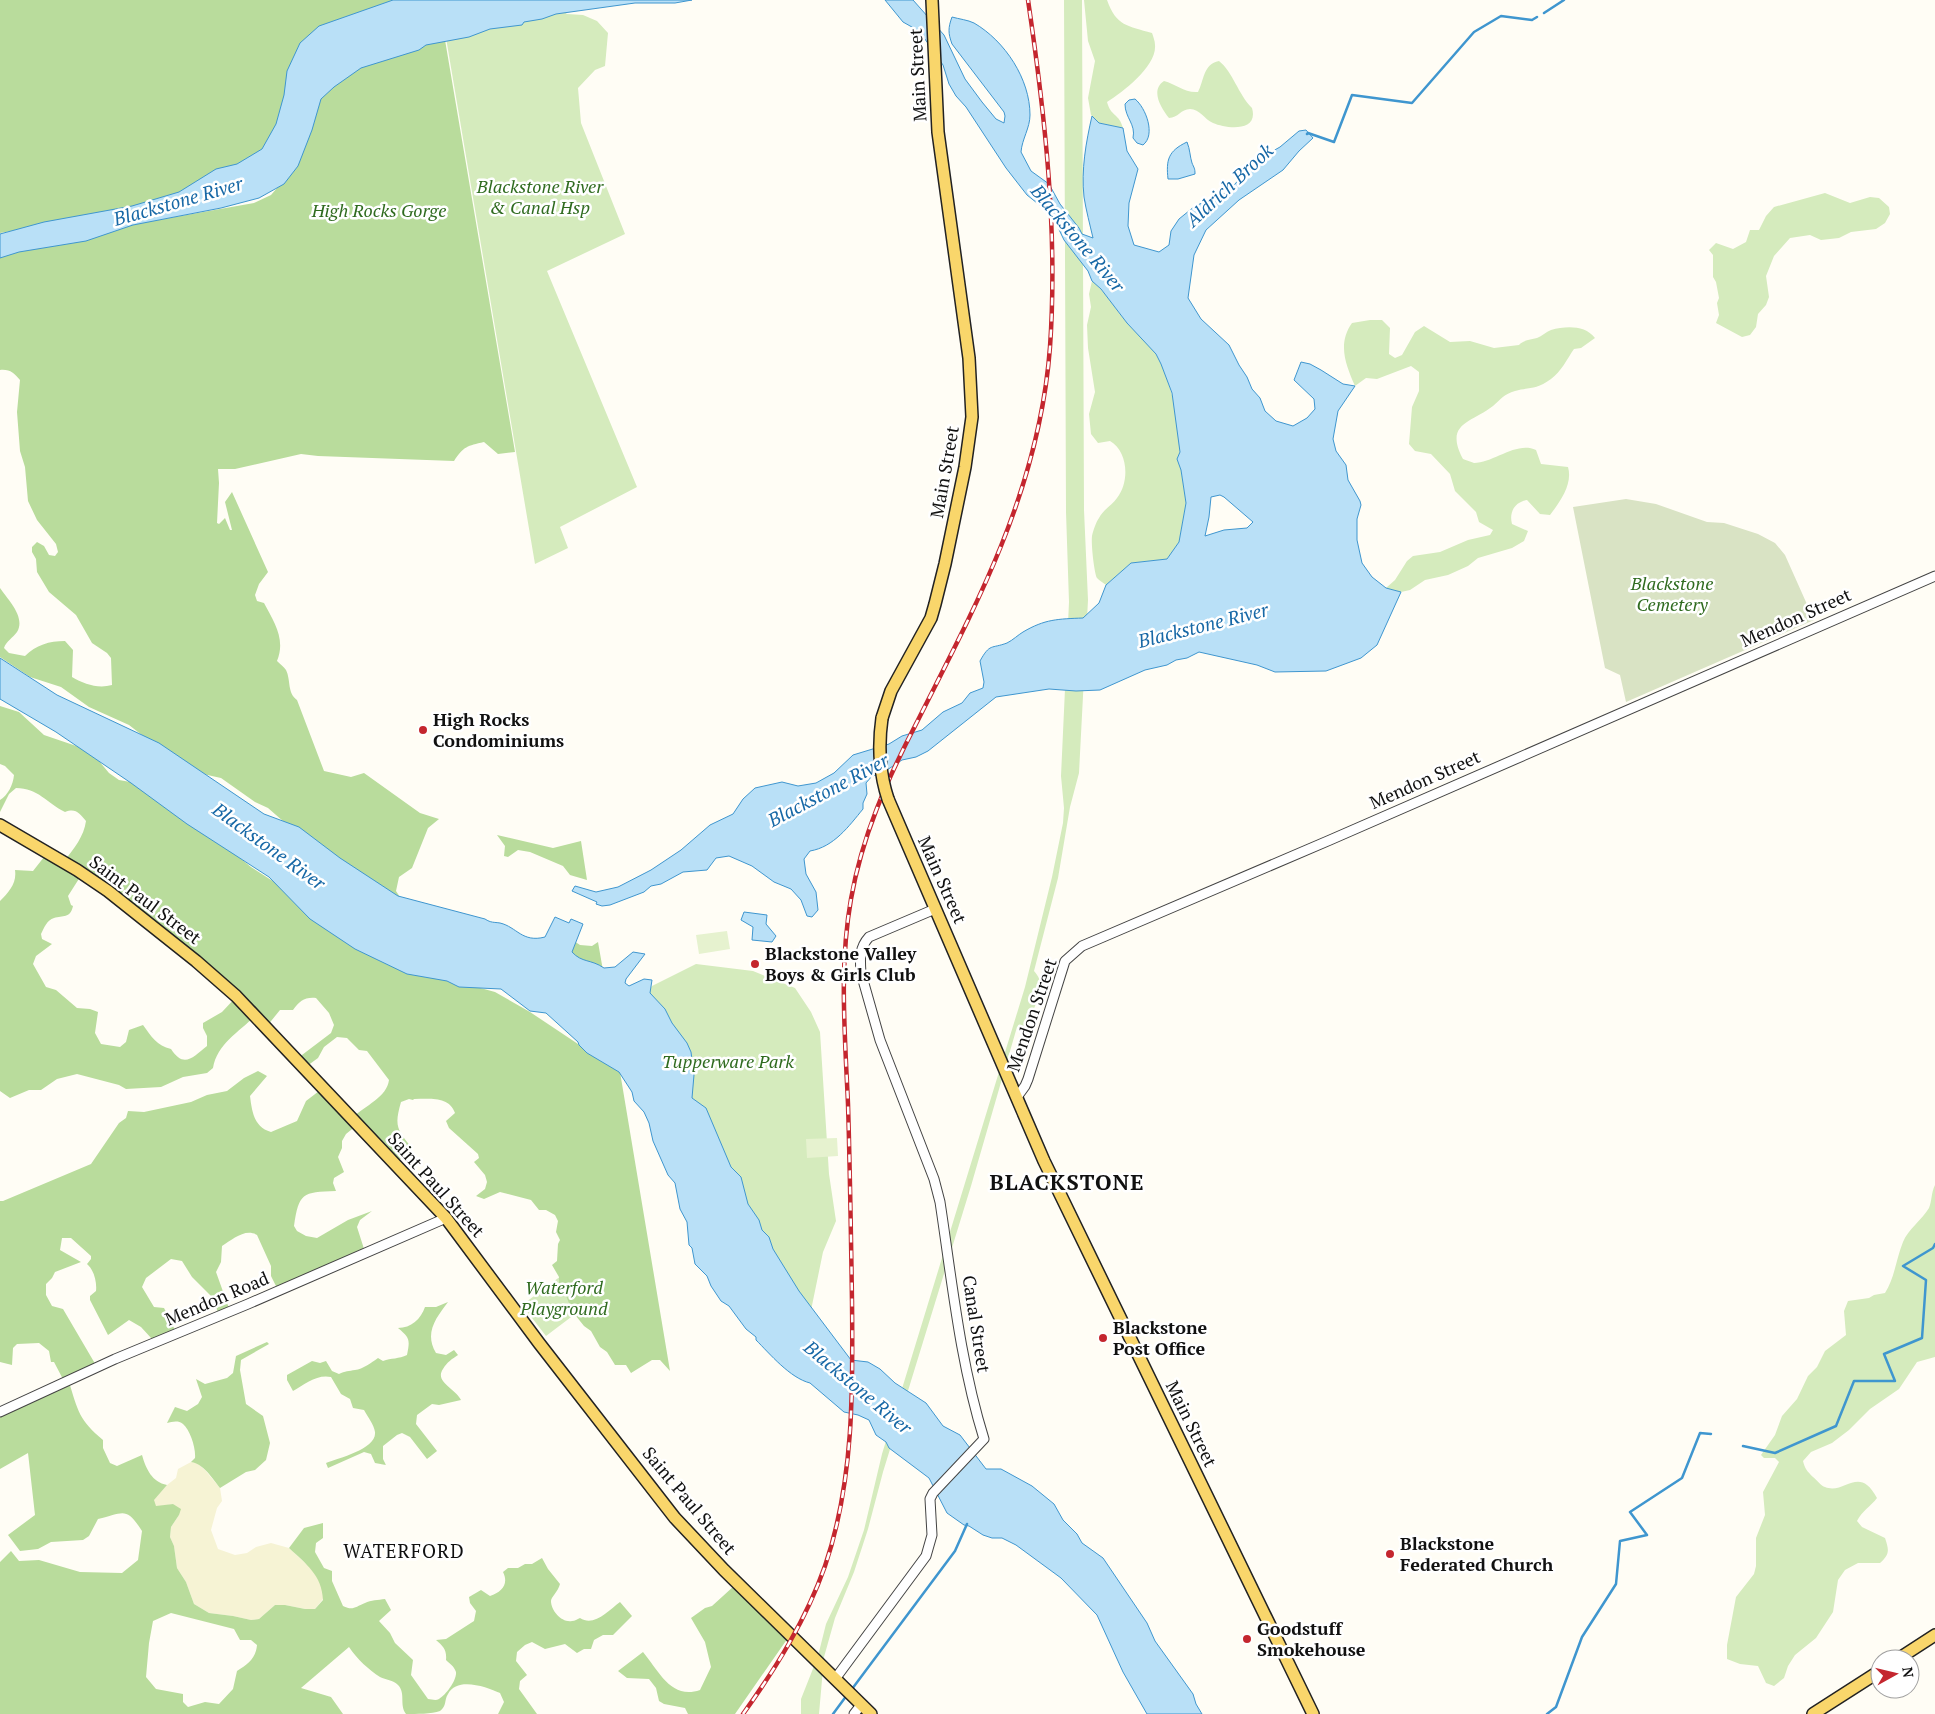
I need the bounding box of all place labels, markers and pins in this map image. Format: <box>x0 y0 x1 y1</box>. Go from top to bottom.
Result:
place label: High Rocks Condominiums <box>433 707 564 752</box>
marker: High Rocks Condominiums <box>417 724 429 736</box>
place label: Blackstone Valley Boys & Girls Club <box>765 941 917 986</box>
marker: Blackstone Valley Boys & Girls Club <box>749 958 761 970</box>
place label: Blackstone Post Office <box>1113 1315 1207 1360</box>
marker: Blackstone Post Office <box>1097 1332 1109 1344</box>
place label: Blackstone Federated Church <box>1400 1531 1554 1576</box>
marker: Blackstone Federated Church <box>1384 1548 1396 1560</box>
place label: Goodstuff Smokehouse <box>1257 1616 1366 1661</box>
marker: Goodstuff Smokehouse <box>1241 1633 1253 1645</box>

